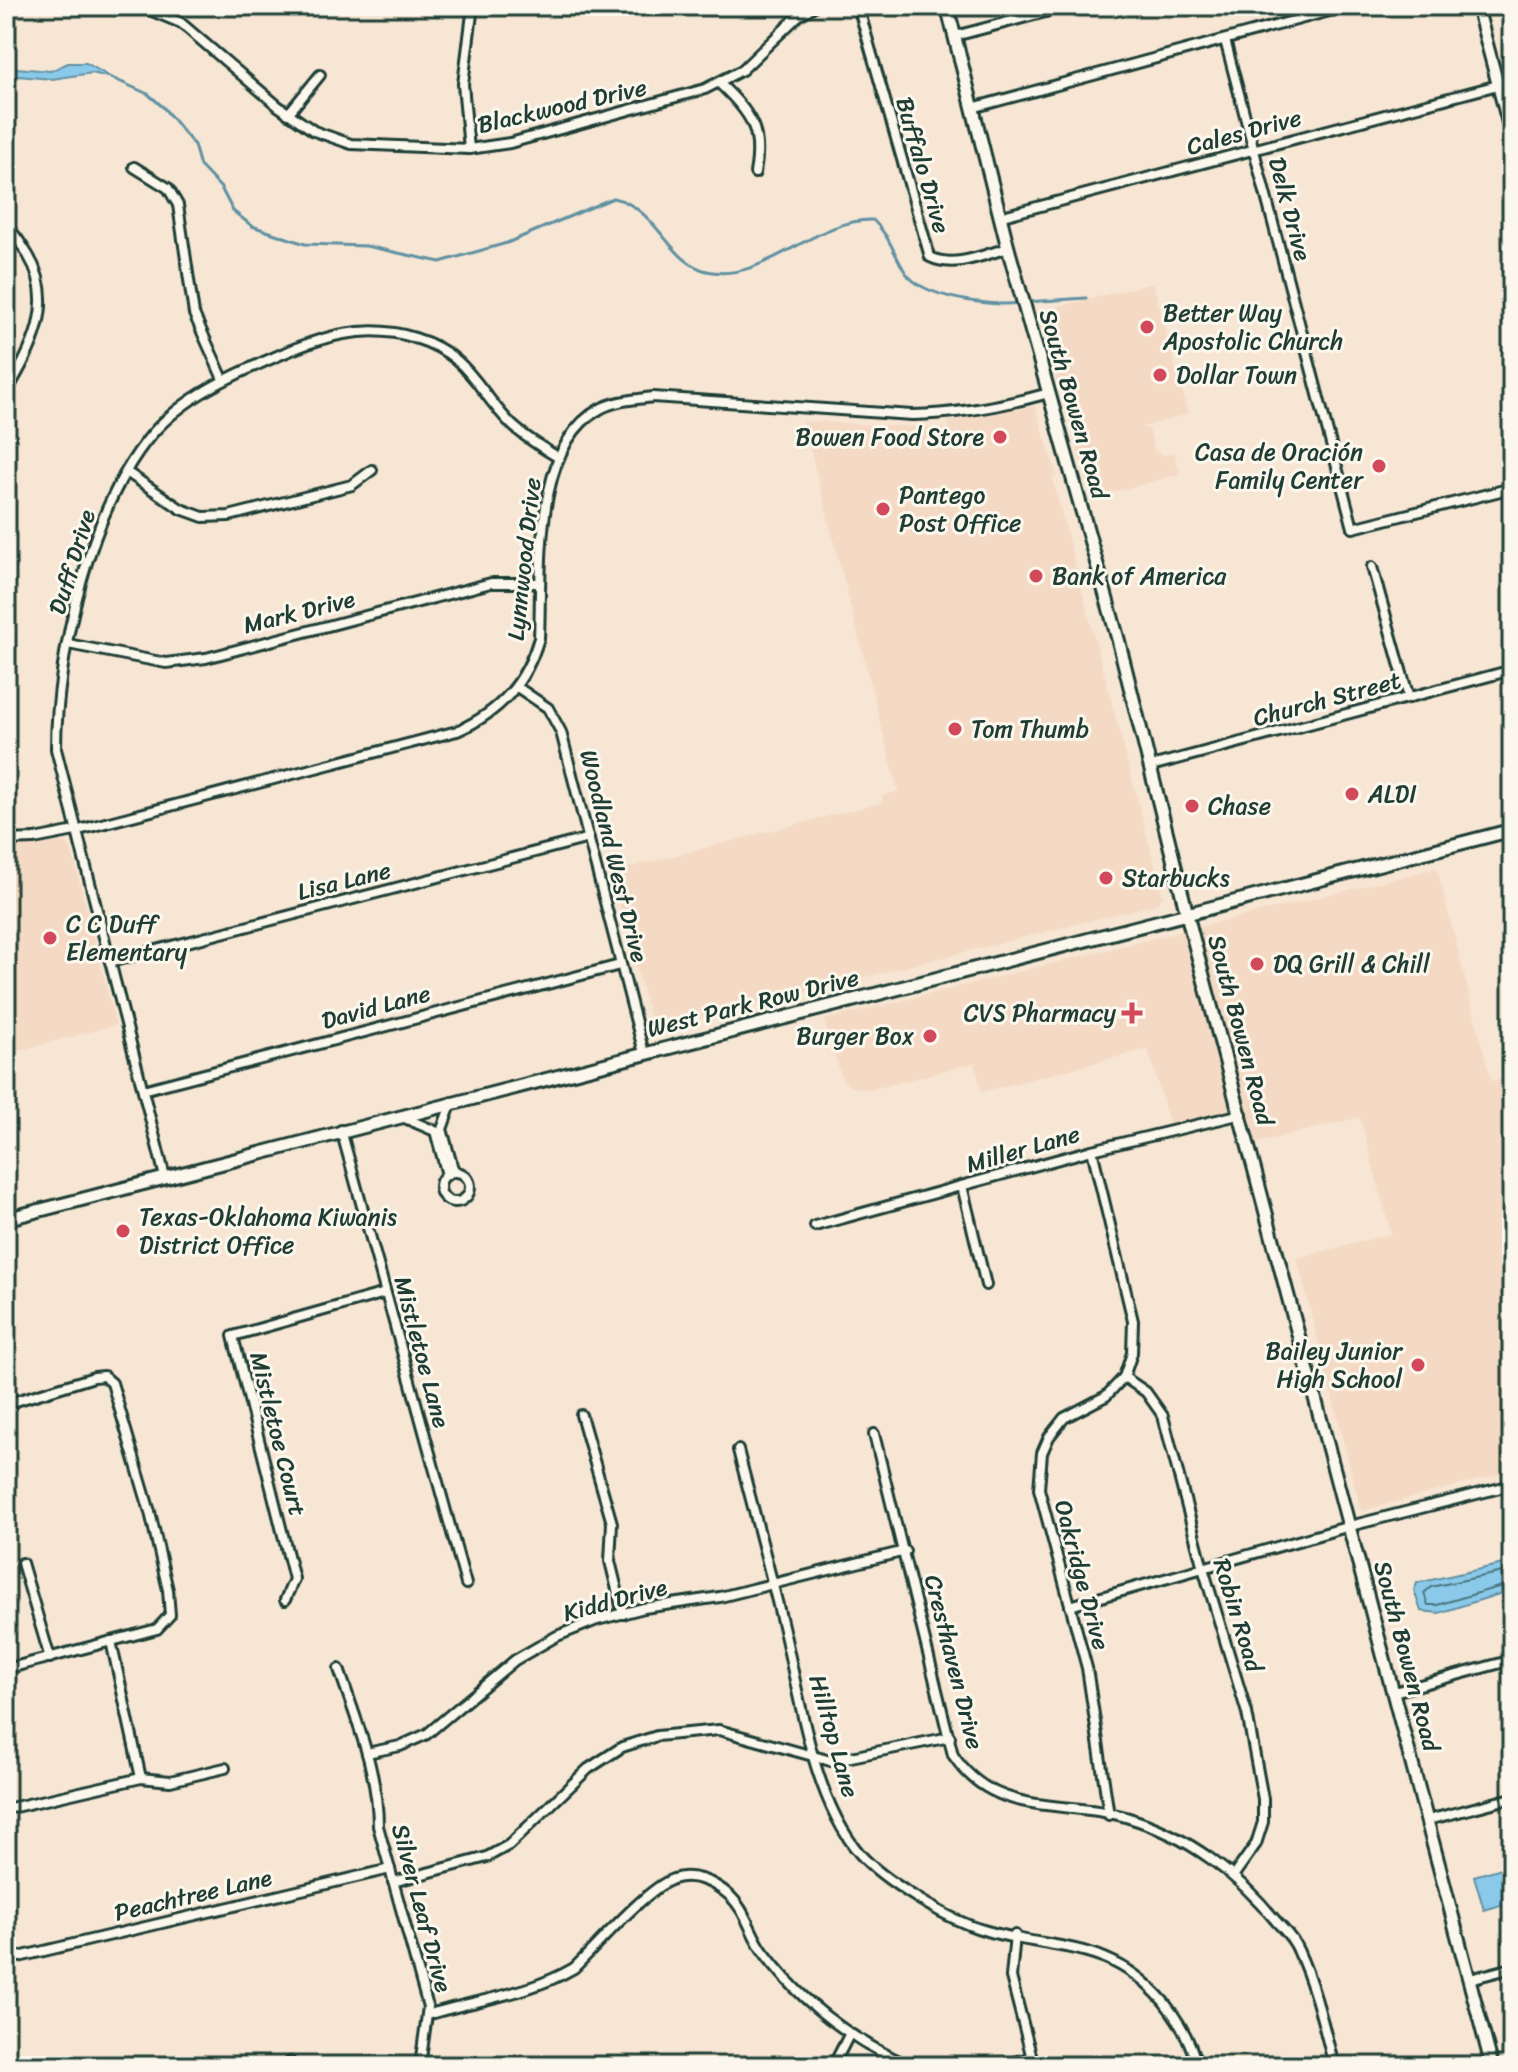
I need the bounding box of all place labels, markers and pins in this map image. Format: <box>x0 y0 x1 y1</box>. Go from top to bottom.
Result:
place label: Better Way Apostolic Church <box>1162 292 1343 362</box>
marker: Better Way Apostolic Church <box>1138 318 1156 336</box>
place label: Dollar Town <box>1176 354 1297 396</box>
marker: Dollar Town <box>1151 366 1169 384</box>
place label: Bowen Food Store <box>796 416 984 458</box>
marker: Bowen Food Store <box>991 428 1009 446</box>
place label: Casa de Oración Family Center <box>1195 431 1364 501</box>
marker: Casa de Oración Family Center <box>1370 457 1388 475</box>
place label: Pantego Post Office <box>899 474 1021 544</box>
marker: Pantego Post Office <box>874 500 892 518</box>
place label: Bank of America <box>1052 555 1227 597</box>
marker: Bank of America <box>1027 567 1045 585</box>
place label: Tom Thumb <box>971 708 1089 750</box>
marker: Tom Thumb <box>946 720 964 738</box>
place label: ALDI <box>1367 773 1417 815</box>
place label: Chase <box>1208 785 1271 827</box>
marker: ALDI <box>1343 785 1361 803</box>
marker: Chase <box>1183 797 1201 815</box>
place label: Starbucks <box>1122 857 1230 899</box>
marker: Starbucks <box>1097 869 1115 887</box>
place label: C C Duff Elementary <box>66 903 188 973</box>
marker: C C Duff Elementary <box>41 929 59 947</box>
place label: DQ Grill & Chill <box>1273 943 1431 985</box>
marker: DQ Grill & Chill <box>1248 955 1266 973</box>
place label: CVS Pharmacy <box>964 992 1117 1034</box>
marker: CVS Pharmacy <box>1123 1004 1141 1022</box>
place label: Burger Box <box>796 1015 915 1057</box>
marker: Burger Box <box>921 1027 939 1045</box>
place label: Texas-Oklahoma Kiwanis District Office <box>139 1196 397 1266</box>
marker: Texas-Oklahoma Kiwanis District Office <box>114 1222 132 1240</box>
place label: Bailey Junior High School <box>1266 1330 1404 1400</box>
marker: Bailey Junior High School <box>1409 1356 1427 1374</box>

